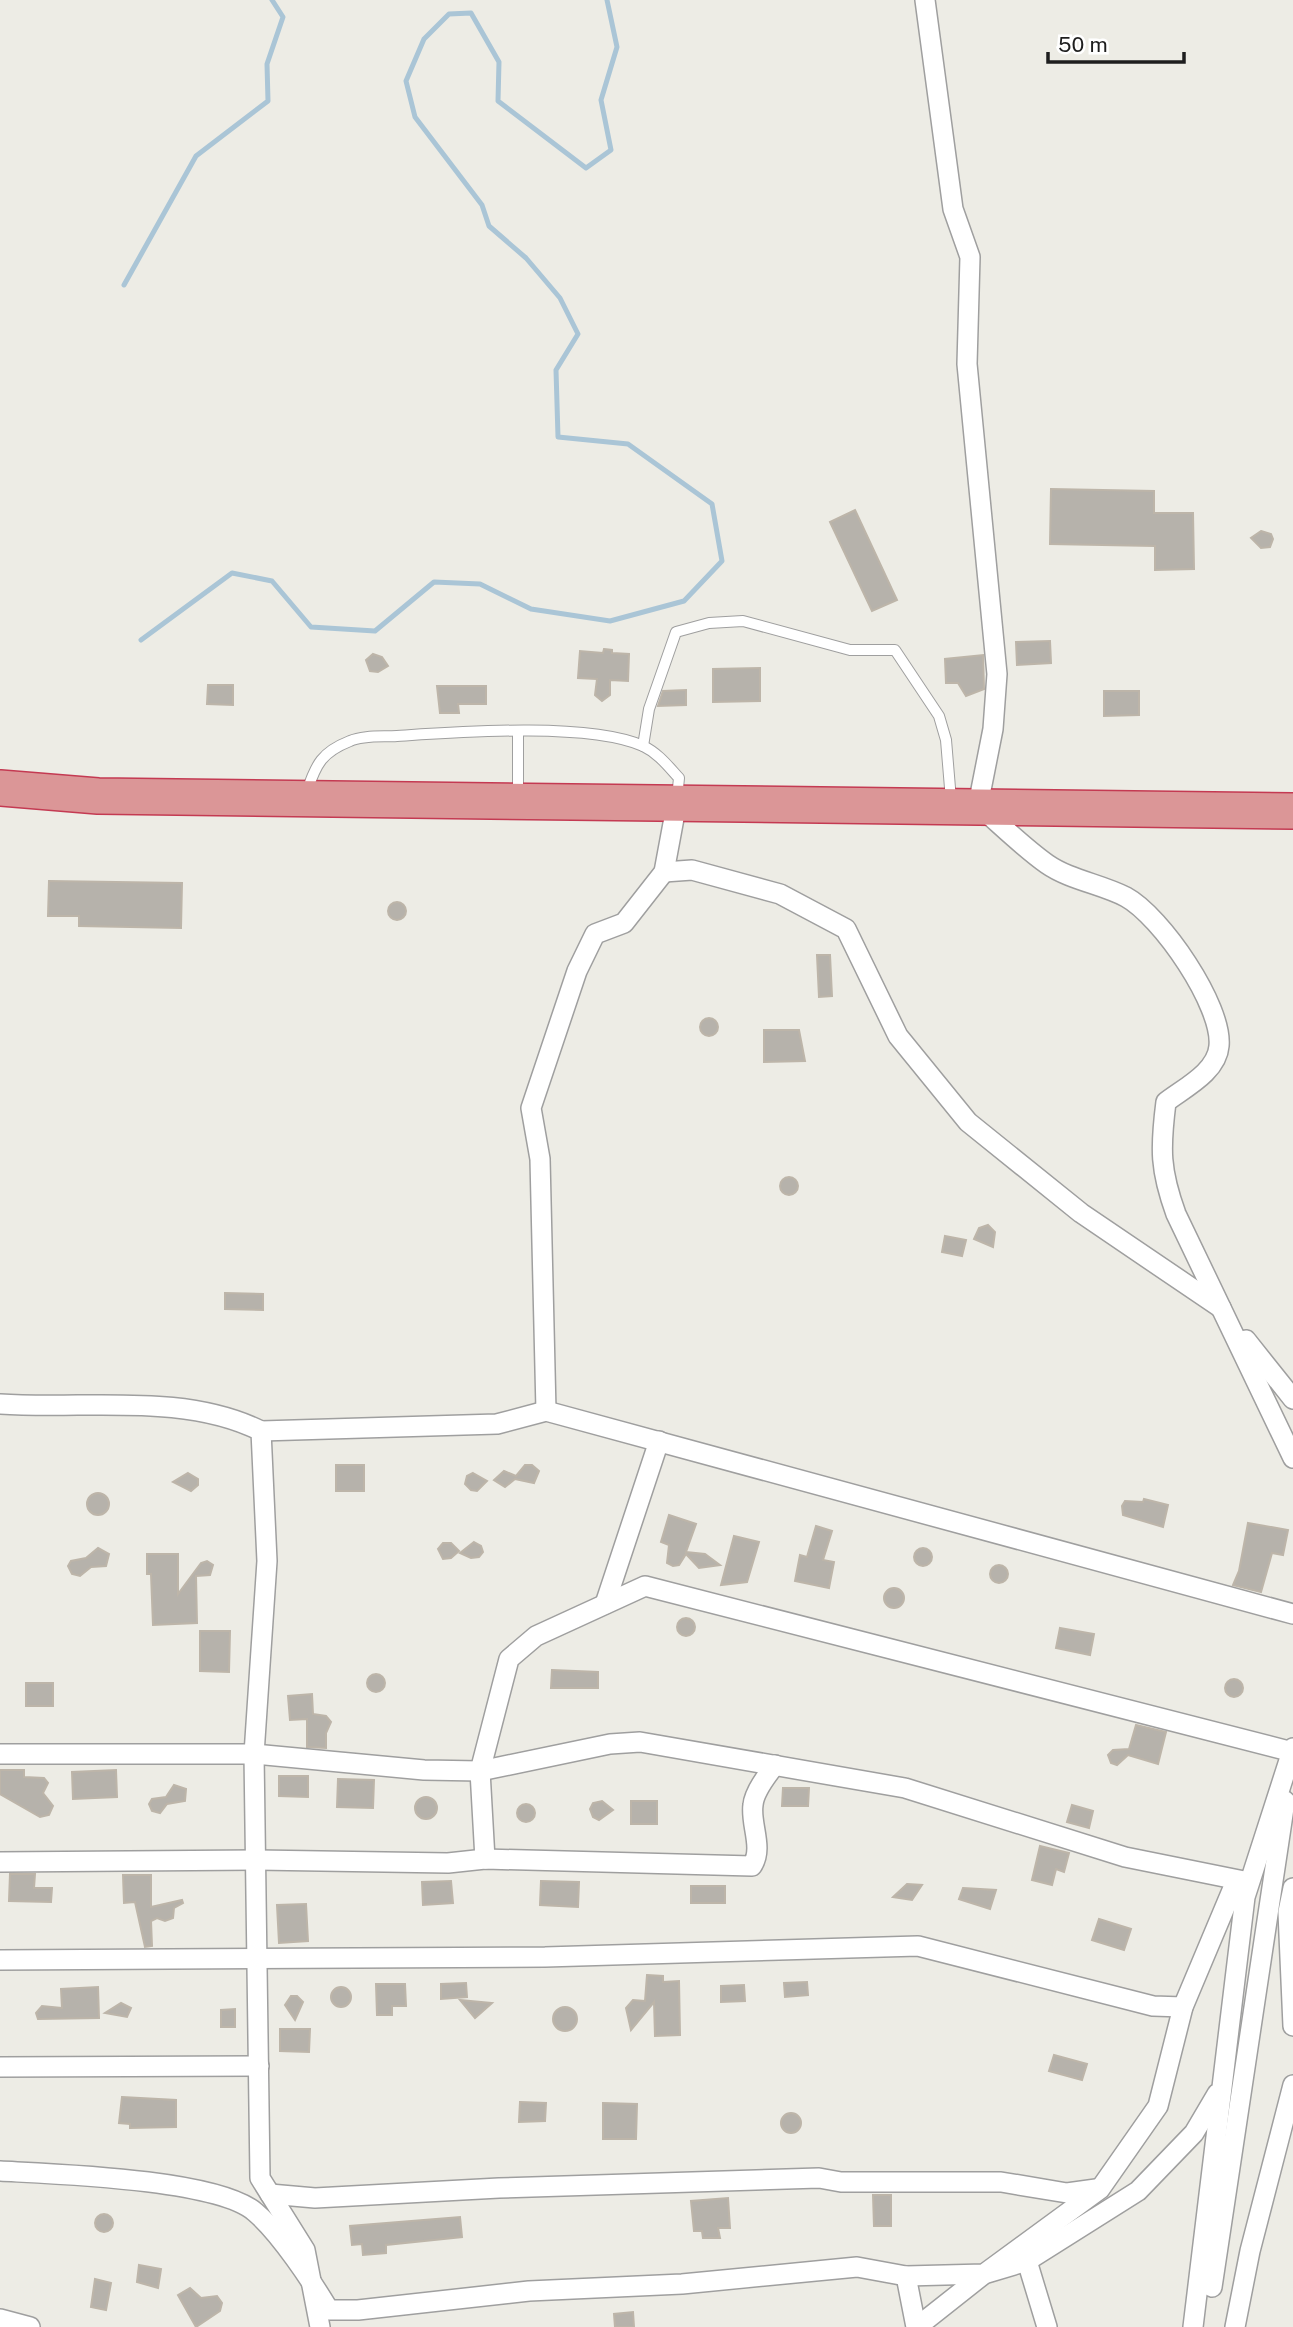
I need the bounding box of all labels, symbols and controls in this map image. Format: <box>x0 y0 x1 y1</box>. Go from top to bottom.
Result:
scale bar <box>1048 21 1184 65</box>
text: 50 m <box>1058 32 1108 57</box>

